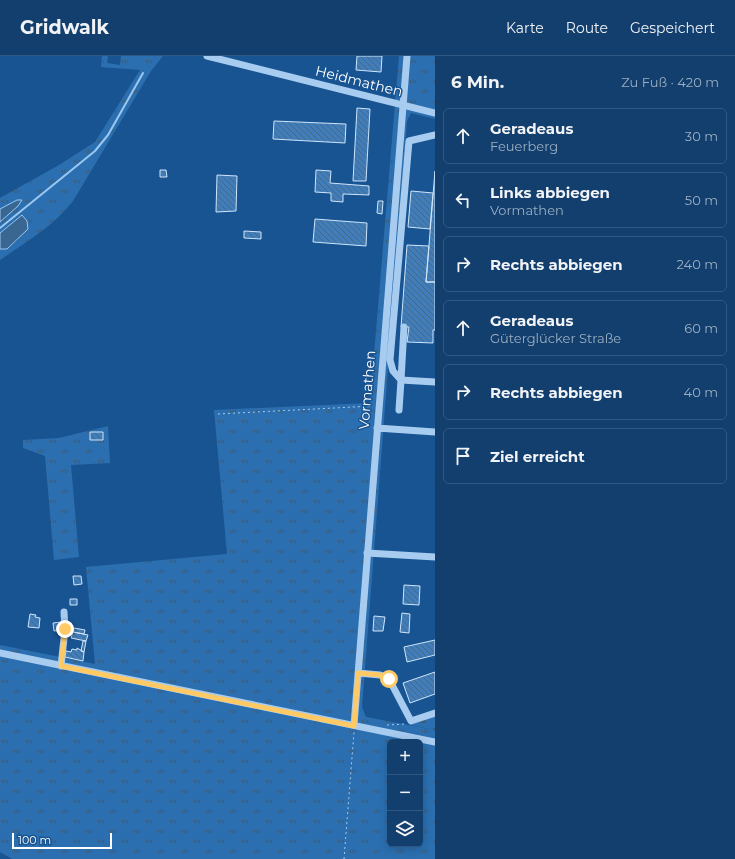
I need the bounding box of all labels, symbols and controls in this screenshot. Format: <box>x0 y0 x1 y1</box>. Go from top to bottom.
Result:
text: Gridwalk <box>20 16 109 39</box>
text: Karte <box>506 19 544 37</box>
text: Route <box>566 19 608 37</box>
text: Gespeichert <box>630 19 715 37</box>
street label: Heidmathen <box>314 61 404 101</box>
text: 6 Min. <box>451 72 504 92</box>
text: Zu Fuß · 420 m <box>621 74 719 90</box>
text: Geradeaus <box>490 119 573 138</box>
icon: ahead <box>452 125 474 147</box>
text: 30 m <box>685 128 718 144</box>
text: Feuerberg <box>490 138 558 154</box>
text: Links abbiegen <box>490 183 610 202</box>
icon: left <box>452 189 474 211</box>
text: 50 m <box>685 192 718 208</box>
text: Vormathen <box>490 202 564 218</box>
icon: right <box>452 253 474 275</box>
text: Rechts abbiegen <box>490 255 623 274</box>
text: 240 m <box>677 256 718 272</box>
text: Geradeaus <box>490 311 573 330</box>
icon: ahead <box>452 317 474 339</box>
text: 60 m <box>684 320 718 336</box>
text: Güterglücker Straße <box>490 330 621 346</box>
street label: Vormathen <box>355 350 379 430</box>
icon: right <box>452 381 474 403</box>
text: Rechts abbiegen <box>490 383 623 402</box>
text: 40 m <box>684 384 718 400</box>
icon: arrive <box>452 445 474 467</box>
text: Ziel erreicht <box>490 447 585 466</box>
route end <box>56 620 74 638</box>
route start <box>380 670 398 688</box>
map controls <box>387 739 423 847</box>
button: + <box>387 739 423 775</box>
button: − <box>387 775 423 811</box>
button: layers <box>387 811 423 847</box>
scale bar <box>12 831 112 850</box>
text: 100 m <box>18 833 51 847</box>

